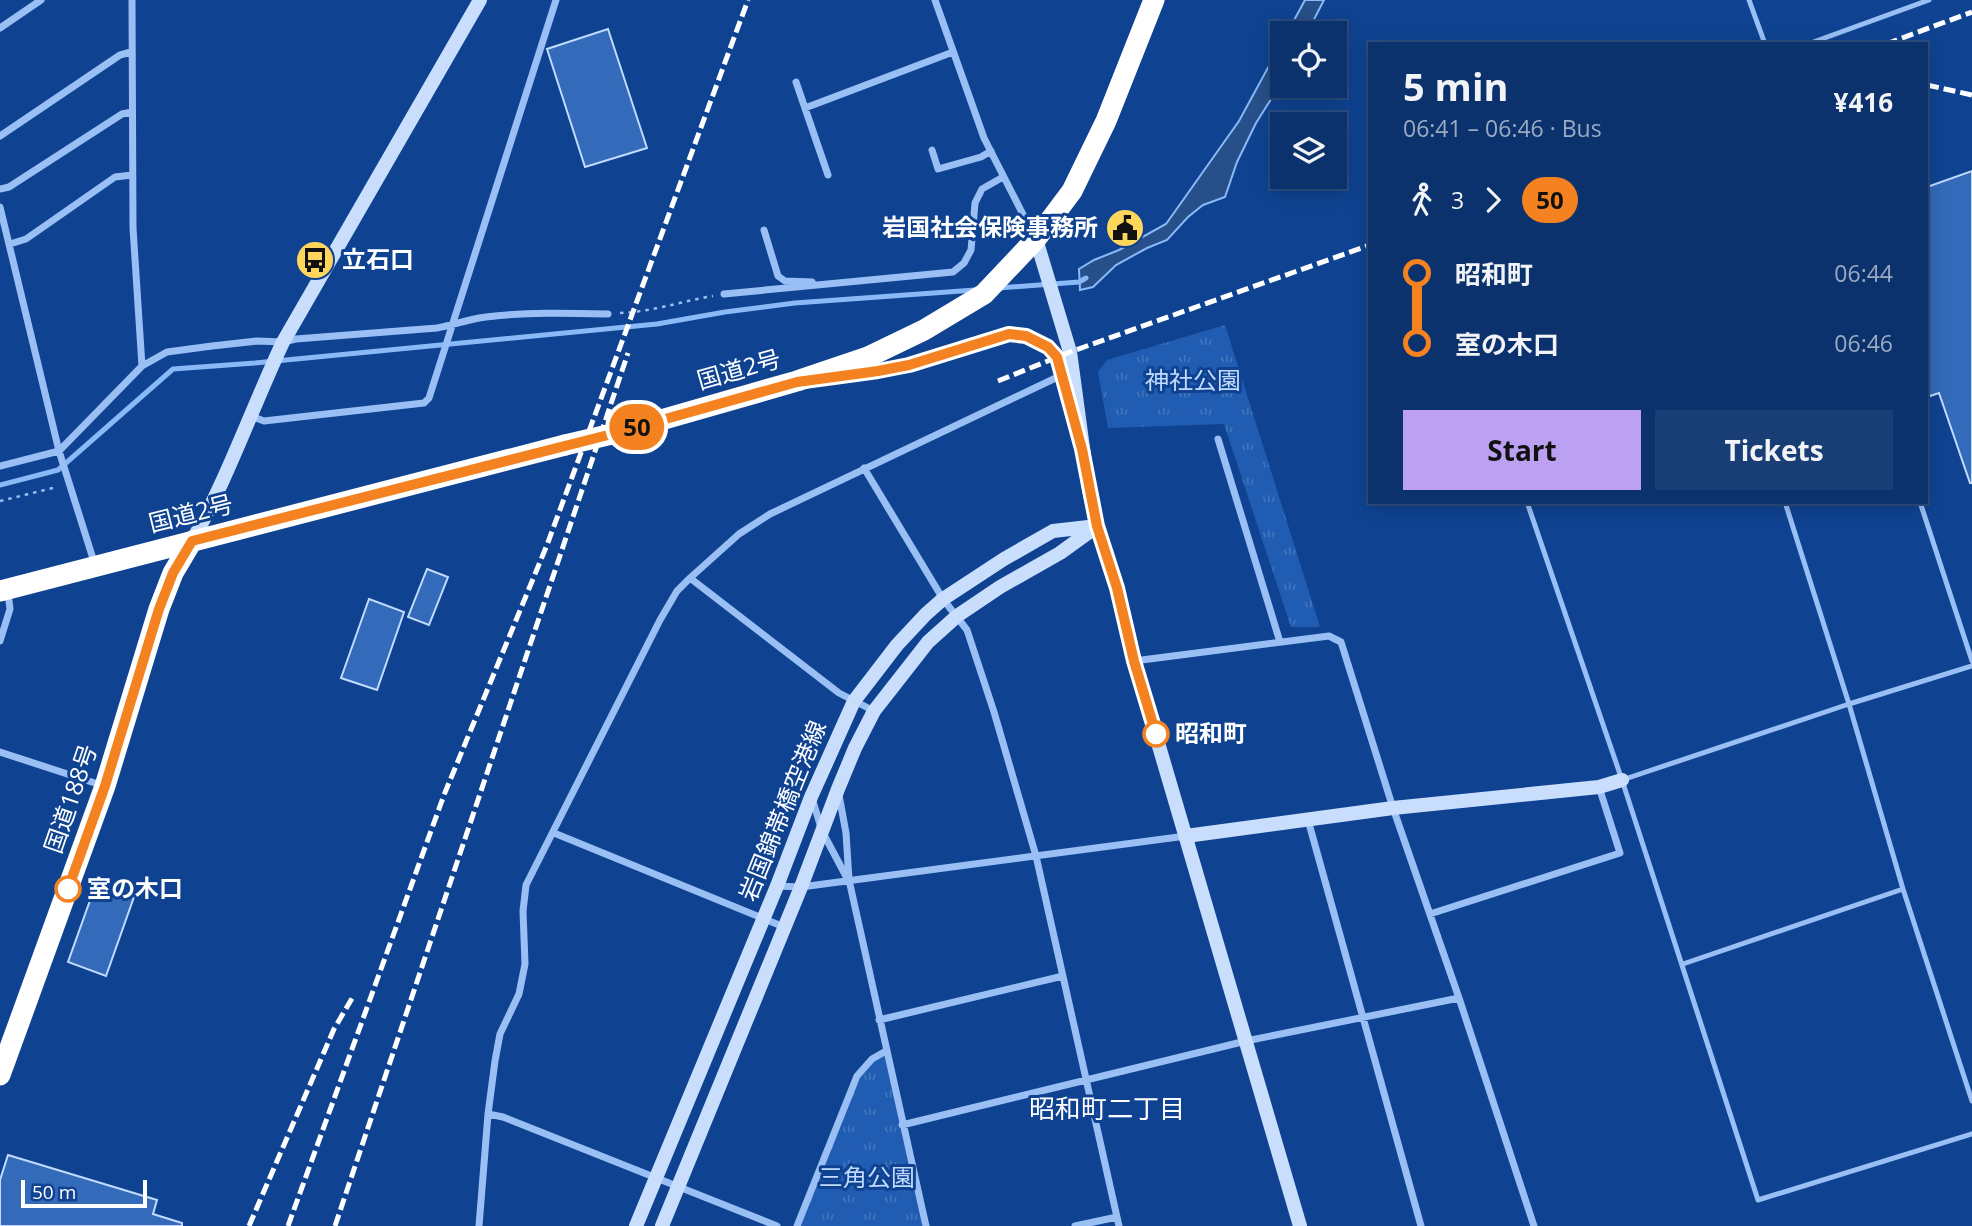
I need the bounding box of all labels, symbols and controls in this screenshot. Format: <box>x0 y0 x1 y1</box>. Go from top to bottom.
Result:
map controls <box>1270 21 1347 189</box>
button: locate <box>1270 21 1347 98</box>
text: 5 min <box>1403 60 1508 112</box>
text: ¥416 <box>1834 84 1893 120</box>
button: layers <box>1270 112 1347 189</box>
text: 06:41 – 06:46 · Bus <box>1403 112 1602 144</box>
icon: walk <box>1403 181 1441 219</box>
icon: forward <box>1474 181 1512 219</box>
text: 50 <box>1536 183 1564 216</box>
text: 3 <box>1451 184 1464 216</box>
public building icon: 岩国社会保険事務所 <box>1104 207 1146 249</box>
place label: 岩国社会保険事務所 <box>882 210 1098 243</box>
bus stop icon: 立石口 <box>294 239 336 281</box>
place label: 立石口 <box>342 242 414 275</box>
text: 昭和町 <box>1455 256 1533 292</box>
text: 06:44 <box>1834 257 1893 289</box>
text: 室の木口 <box>1455 326 1559 362</box>
text: 06:46 <box>1834 327 1893 359</box>
street label: 国道2号 <box>693 341 784 396</box>
park label: 神社公園 <box>1145 363 1241 396</box>
line badge: 50 <box>606 404 668 450</box>
text: 50 <box>623 410 651 443</box>
button: Start <box>1403 410 1641 490</box>
button: Tickets <box>1655 410 1893 490</box>
street label: 国道2号 <box>145 486 236 539</box>
street label: 岩国錦帯橋空港線 <box>730 715 833 906</box>
place label: 昭和町 <box>1175 716 1247 749</box>
marker: 昭和町 <box>1143 721 1169 747</box>
street label: 国道188号 <box>36 740 104 857</box>
place label: 室の木口 <box>87 871 183 904</box>
marker: 室の木口 <box>55 876 81 902</box>
district label: 昭和町二丁目 <box>1029 1090 1185 1126</box>
park label: 三角公園 <box>819 1160 915 1193</box>
scale bar <box>21 1177 147 1209</box>
text: 50 m <box>32 1179 76 1205</box>

